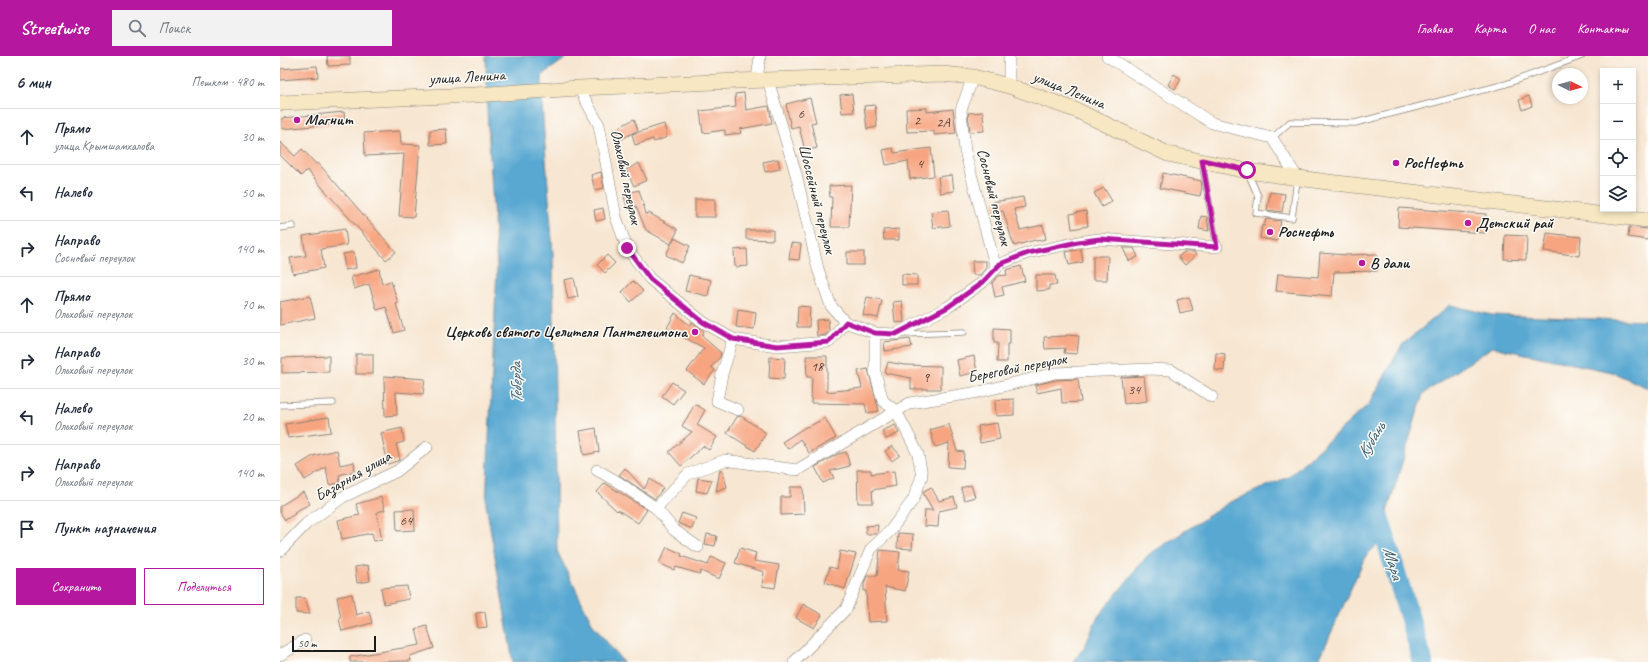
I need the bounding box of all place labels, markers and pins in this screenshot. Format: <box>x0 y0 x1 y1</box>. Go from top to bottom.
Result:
place label: Магнит <box>305 110 354 130</box>
marker: Магнит <box>292 115 302 125</box>
place label: РосНефть <box>1404 153 1464 173</box>
marker: РосНефть <box>1391 158 1401 168</box>
place label: Детский рай <box>1476 213 1554 233</box>
marker: Детский рай <box>1463 218 1473 228</box>
place label: Роснефть <box>1278 222 1334 242</box>
marker: Роснефть <box>1265 227 1275 237</box>
place label: В дали <box>1370 253 1411 273</box>
marker: В дали <box>1357 258 1367 268</box>
place label: Церковь святого Целителя Пантелеимона <box>445 322 689 342</box>
marker: Церковь святого Целителя Пантелеимона <box>690 327 700 337</box>

